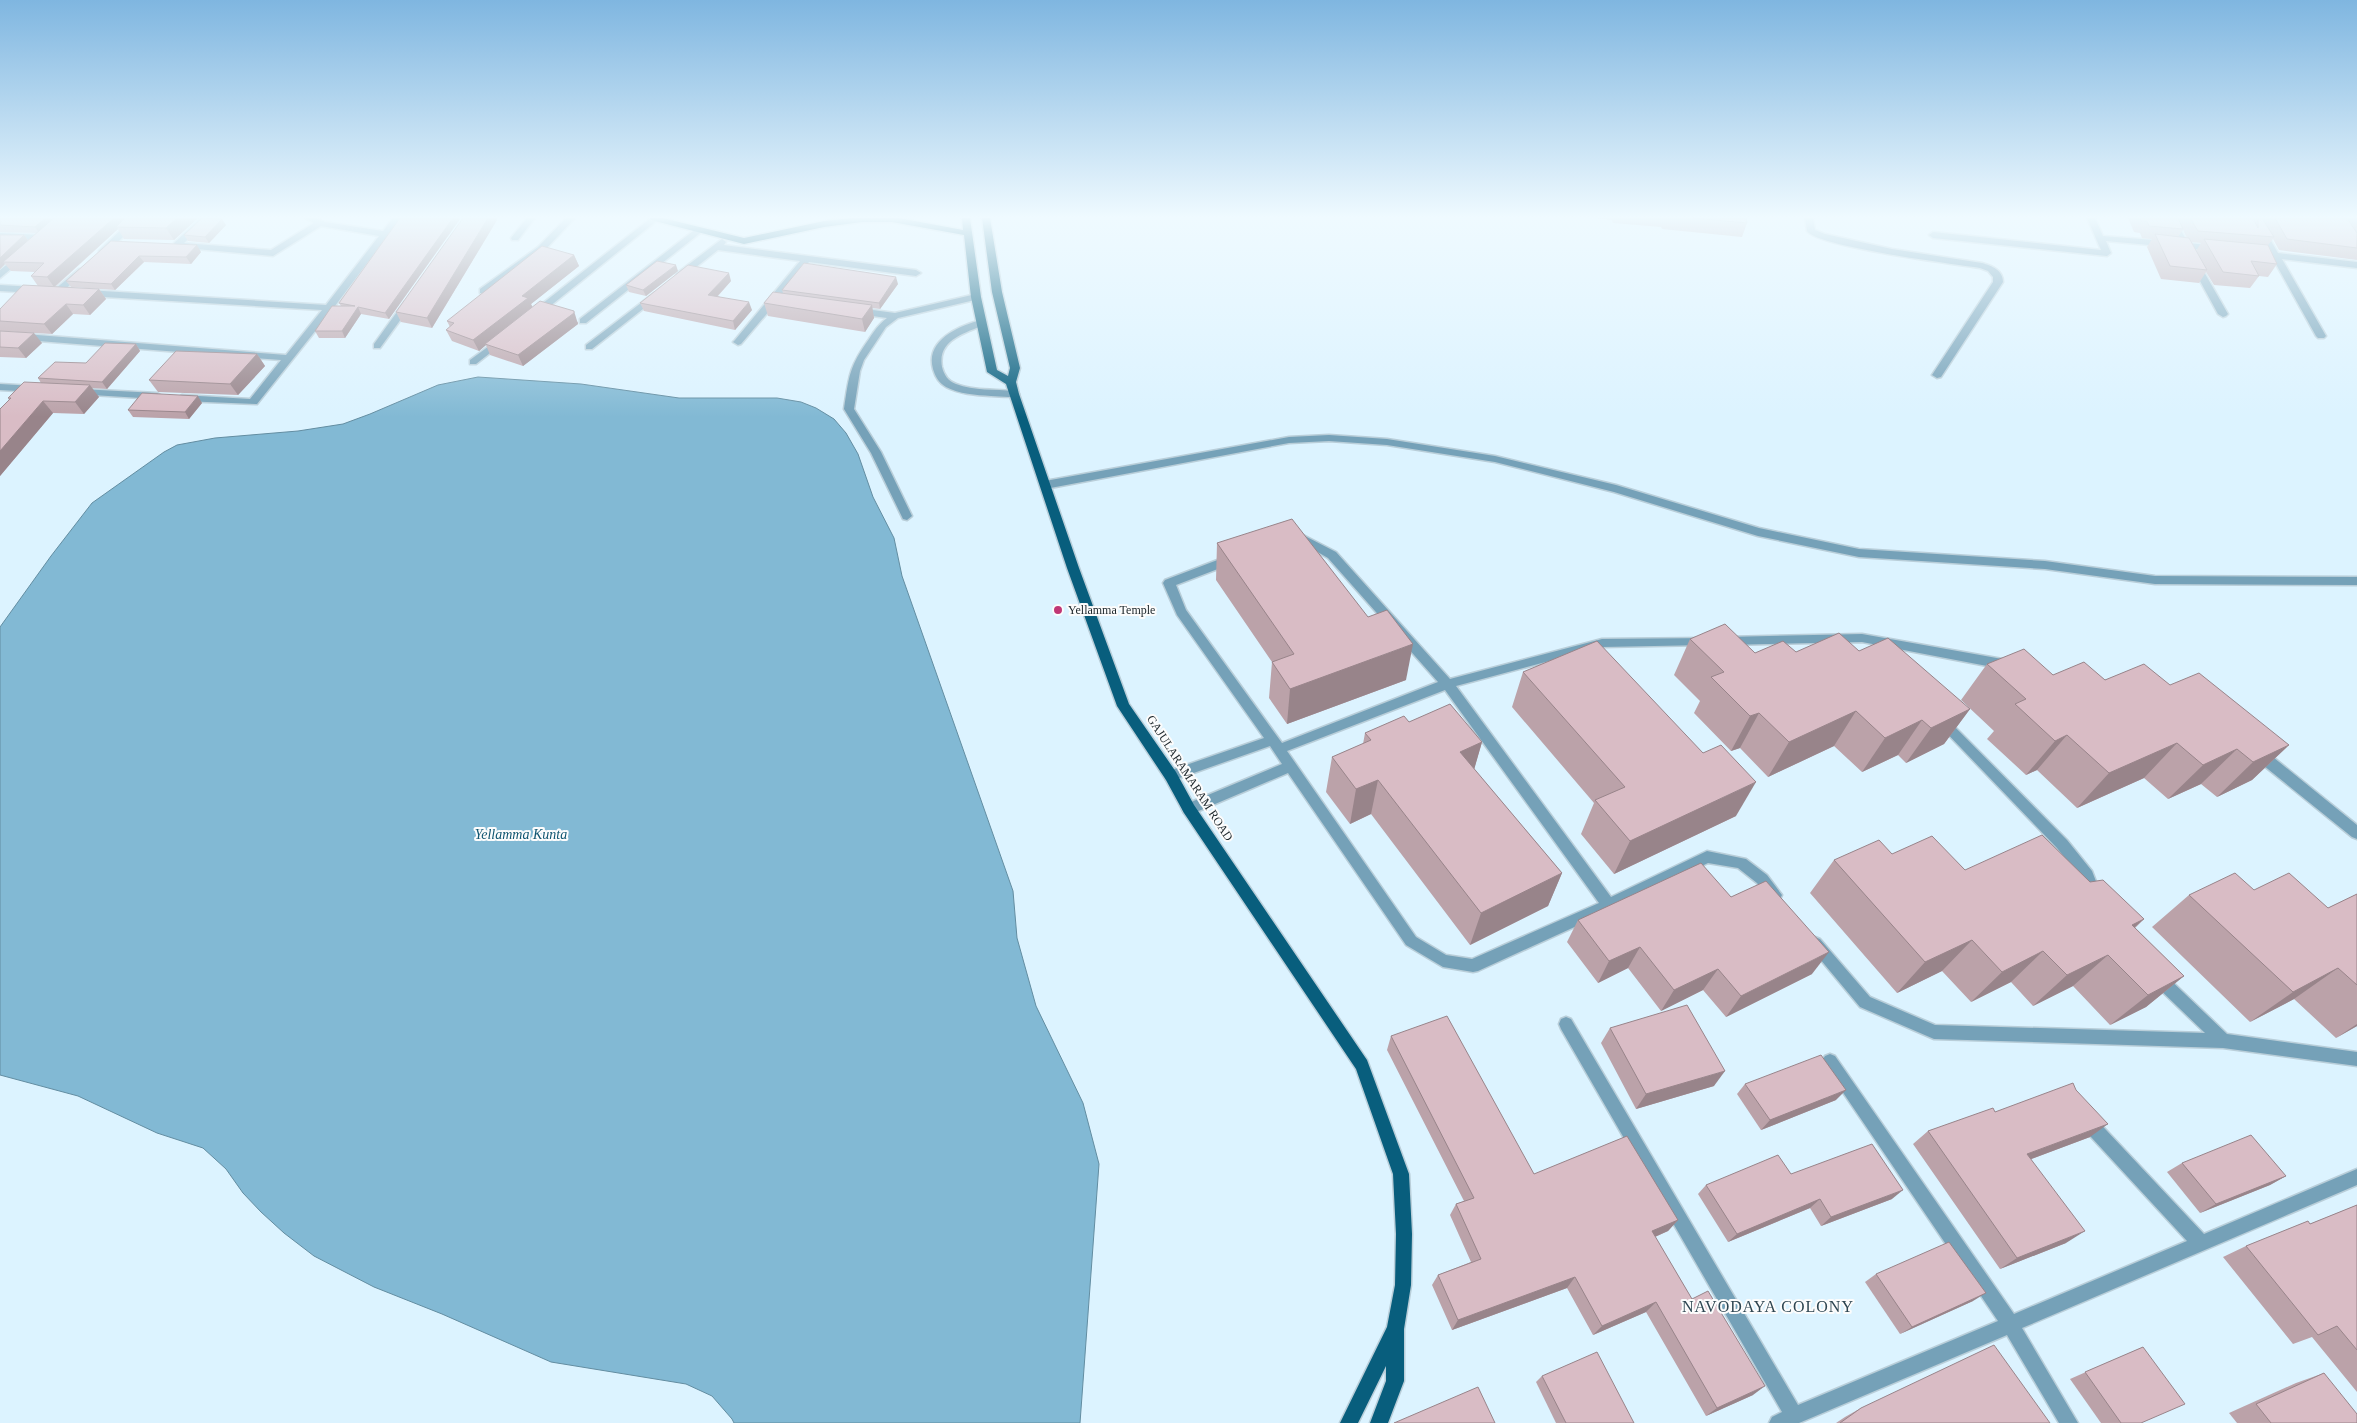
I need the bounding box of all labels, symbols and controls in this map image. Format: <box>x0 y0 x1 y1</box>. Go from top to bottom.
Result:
place label: Yellamma Temple <box>1068 603 1155 617</box>
marker: Yellamma Temple <box>1052 604 1064 616</box>
street label: GAJULARAMARAM ROAD <box>1144 713 1236 844</box>
water label: Yellamma Kunta <box>475 827 567 842</box>
district label: NAVODAYA COLONY <box>1682 1298 1854 1315</box>

